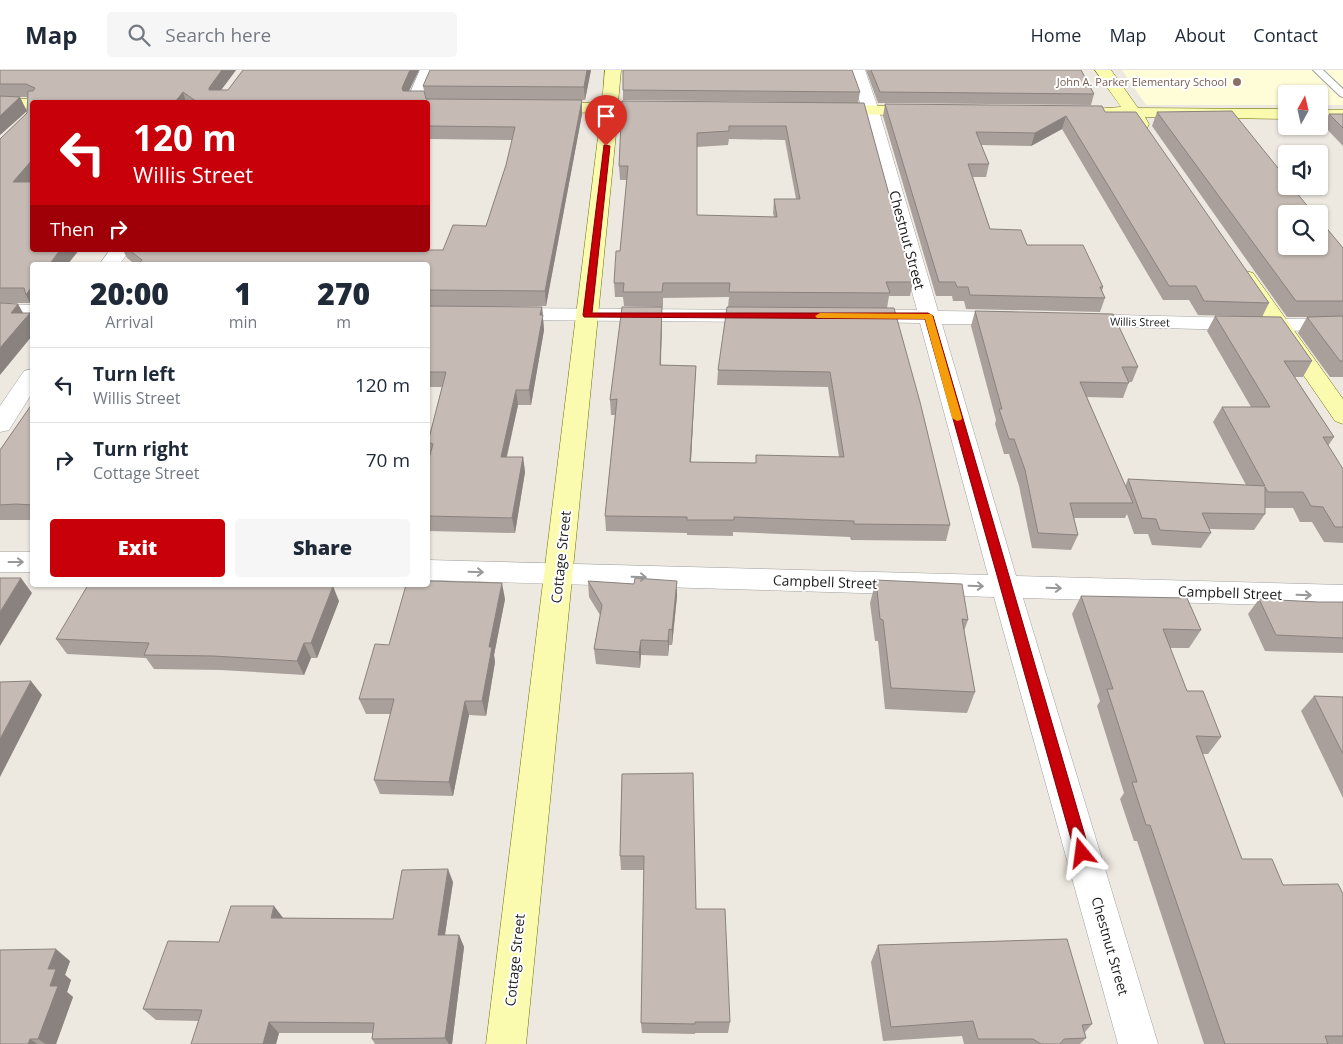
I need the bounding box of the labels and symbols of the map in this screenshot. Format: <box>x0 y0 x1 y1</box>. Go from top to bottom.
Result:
place label: John A. Parker Elementary School <box>1056 74 1227 89</box>
marker: John A. Parker Elementary School <box>1231 76 1243 88</box>
north arrow <box>1278 85 1328 135</box>
pin <box>585 95 627 146</box>
street label: Chestnut Street <box>885 188 930 292</box>
street label: Willis Street <box>1110 313 1170 330</box>
street label: Cottage Street <box>546 510 575 604</box>
one-way arrow <box>8 557 24 567</box>
one-way arrow <box>468 567 484 576</box>
street label: Campbell Street <box>773 570 878 593</box>
one-way arrow <box>630 572 646 581</box>
one-way arrow <box>968 581 984 590</box>
street label: Campbell Street <box>1178 581 1283 604</box>
one-way arrow <box>1045 583 1061 593</box>
one-way arrow <box>1295 590 1311 599</box>
position arrow <box>1055 826 1107 878</box>
street label: Chestnut Street <box>1087 894 1134 997</box>
street label: Cottage Street <box>500 913 529 1007</box>

